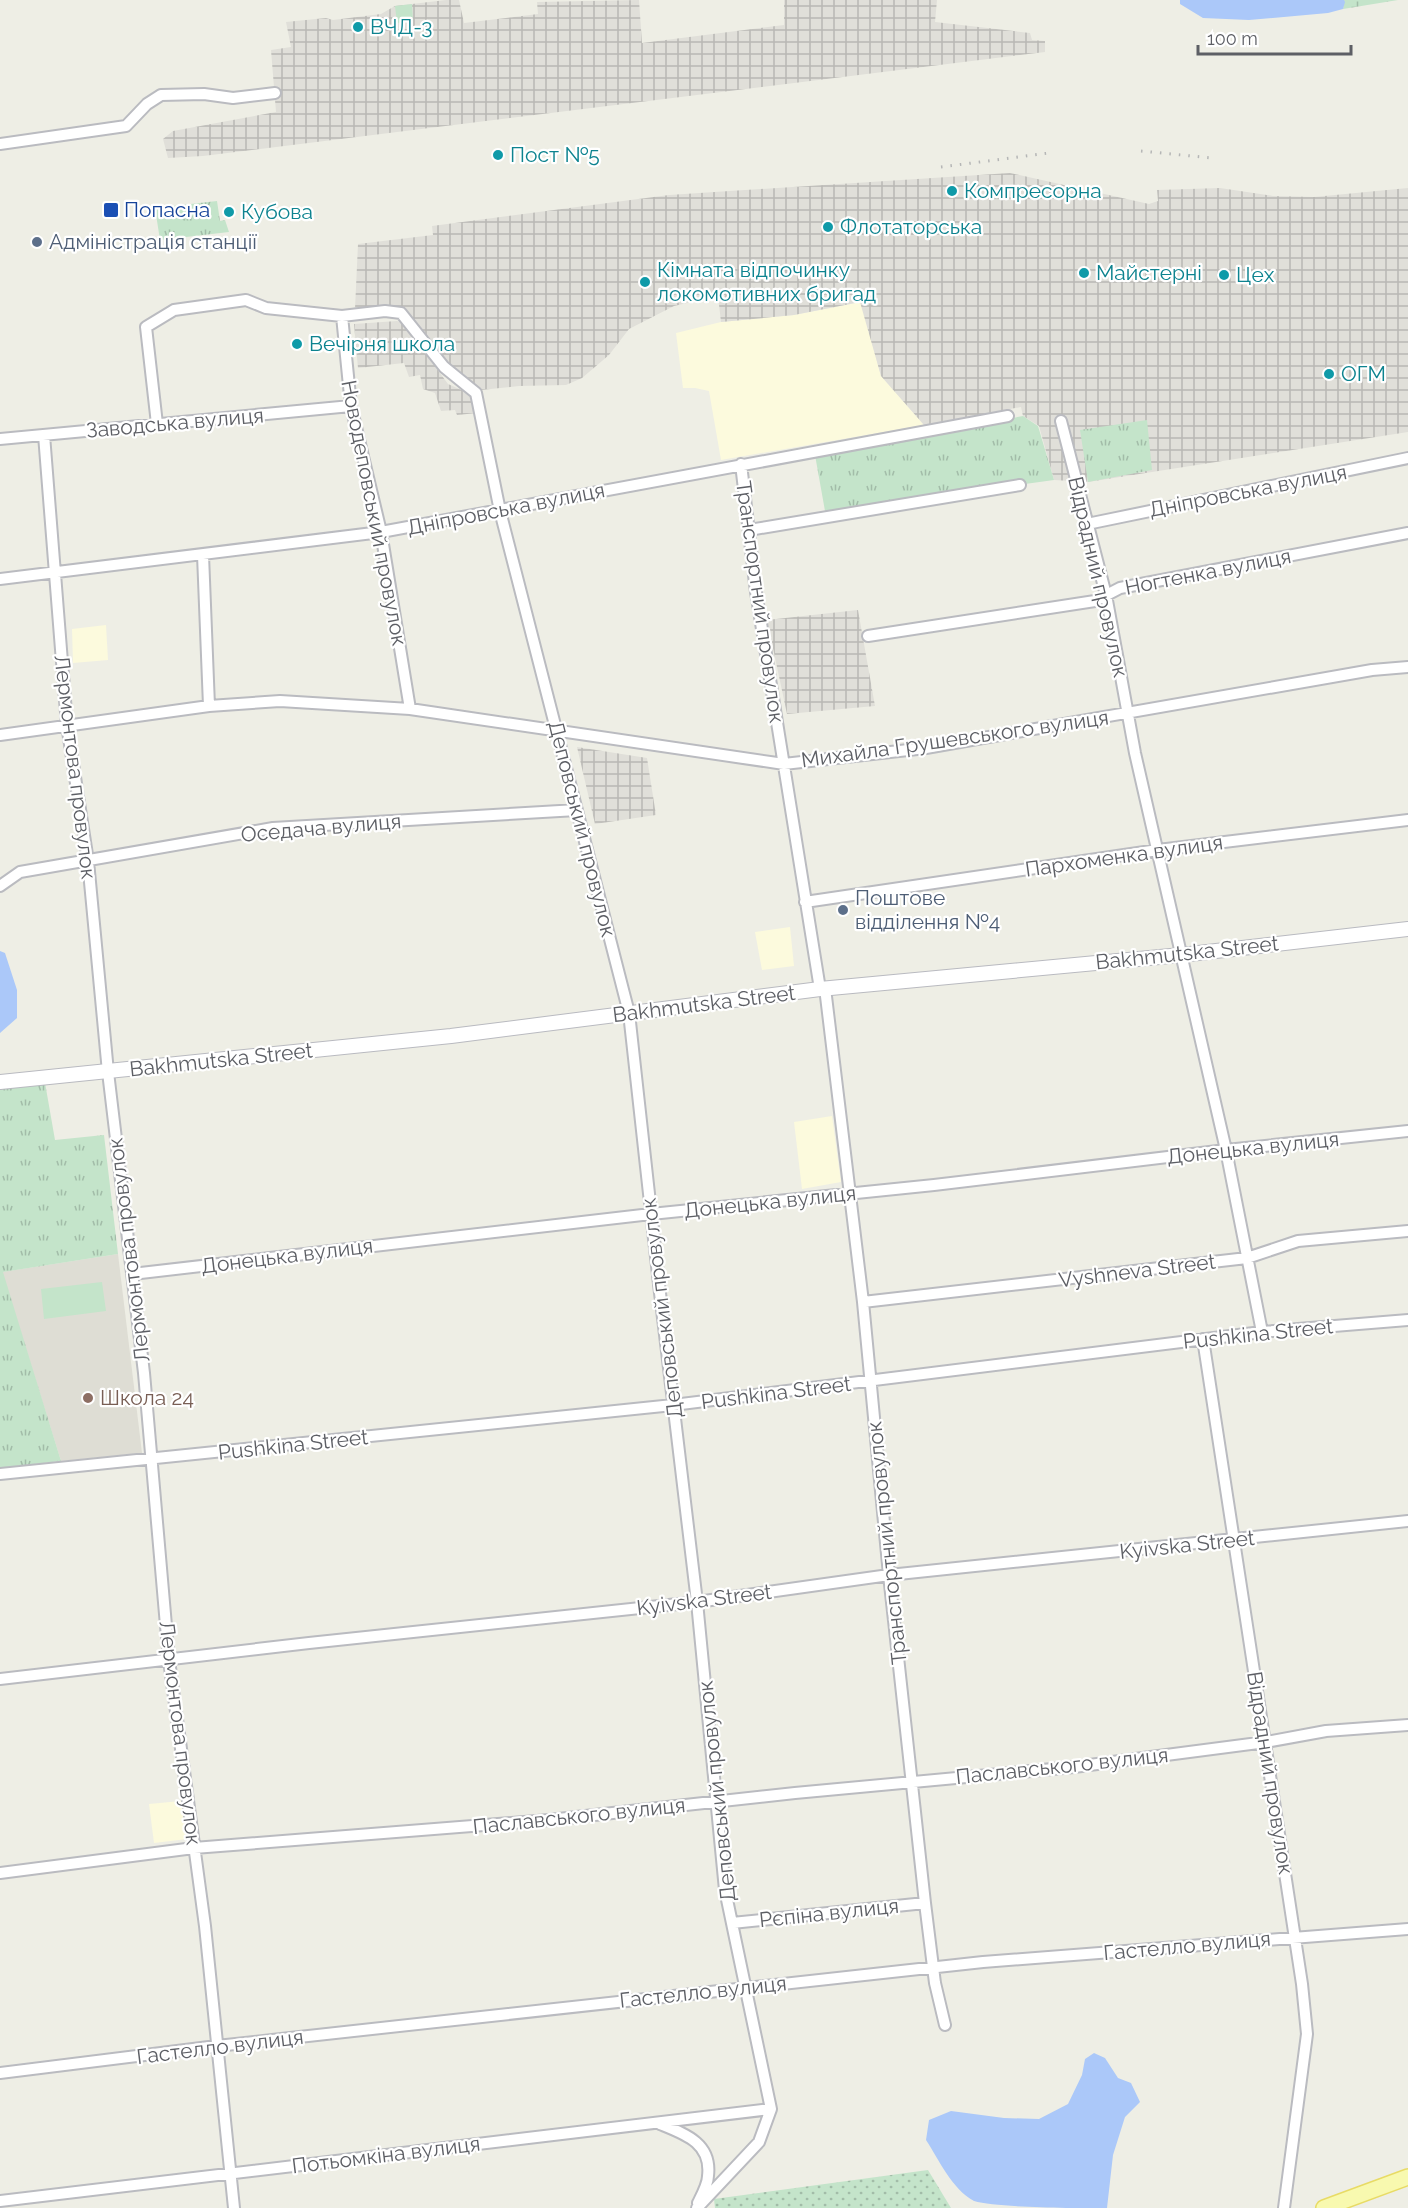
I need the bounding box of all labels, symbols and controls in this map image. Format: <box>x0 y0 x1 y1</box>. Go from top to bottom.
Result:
place label: ВЧД-3 <box>370 14 433 39</box>
scale bar <box>1198 18 1351 56</box>
marker: ВЧД-3 <box>351 20 365 34</box>
text: 100 m <box>1207 28 1258 49</box>
place label: Пост №5 <box>510 142 600 167</box>
marker: Пост №5 <box>491 148 505 162</box>
place label: Компресорна <box>964 178 1102 203</box>
marker: Компресорна <box>945 184 959 198</box>
place label: Попасна <box>124 197 210 222</box>
place label: Кубова <box>241 199 313 224</box>
marker: Попасна <box>102 201 120 219</box>
marker: Кубова <box>222 205 236 219</box>
place label: Флотаторська <box>840 214 982 239</box>
marker: Флотаторська <box>821 220 835 234</box>
place label: Адміністрація станції <box>49 229 257 254</box>
marker: Адміністрація станції <box>30 235 44 249</box>
place label: Кімната відпочинку локомотивних бригад <box>657 257 876 306</box>
place label: Майстерні <box>1096 260 1202 285</box>
place label: Цех <box>1236 262 1275 287</box>
marker: Майстерні <box>1077 266 1091 280</box>
marker: Цех <box>1217 268 1231 282</box>
marker: Кімната відпочинку локомотивних бригад <box>638 275 652 289</box>
place label: Вечірня школа <box>309 331 455 356</box>
marker: Вечірня школа <box>290 337 304 351</box>
place label: ОГМ <box>1341 361 1386 386</box>
marker: ОГМ <box>1322 367 1336 381</box>
street label: Новодеповський провулок <box>336 378 413 648</box>
street label: Заводська вулиця <box>85 402 265 443</box>
street label: Дніпровська вулиця <box>1147 459 1349 522</box>
street label: Відрадний провулок <box>1063 474 1134 680</box>
street label: Дніпровська вулиця <box>405 477 607 540</box>
street label: Транспортний провулок <box>731 479 790 725</box>
street label: Ногтенка вулиця <box>1123 543 1293 600</box>
street label: Лермонтова провулок <box>49 653 102 881</box>
street label: Михайла Грушевського вулиця <box>800 705 1110 772</box>
street label: Деповський провулок <box>543 718 621 940</box>
street label: Оседача вулиця <box>240 808 402 847</box>
street label: Пархоменка вулиця <box>1023 829 1224 882</box>
place label: Поштове відділення №4 <box>855 885 1000 934</box>
marker: Поштове відділення №4 <box>836 903 850 917</box>
street label: Bakhmutska Street <box>1094 930 1280 975</box>
street label: Bakhmutska Street <box>611 980 797 1027</box>
street label: Bakhmutska Street <box>128 1037 314 1082</box>
street label: Донецька вулиця <box>1166 1126 1340 1169</box>
street label: Лермонтова провулок <box>102 1136 155 1364</box>
street label: Донецька вулиця <box>683 1180 857 1223</box>
street label: Деповський провулок <box>636 1196 687 1420</box>
street label: Донецька вулиця <box>200 1233 374 1278</box>
street label: Vyshneva Street <box>1057 1248 1217 1293</box>
street label: Pushkina Street <box>1182 1313 1334 1354</box>
street label: Pushkina Street <box>700 1371 852 1414</box>
place label: Школа 24 <box>100 1385 194 1410</box>
marker: Школа 24 <box>81 1391 95 1405</box>
street label: Транспортний провулок <box>861 1420 912 1666</box>
street label: Pushkina Street <box>217 1424 369 1465</box>
street label: Kyivska Street <box>1118 1525 1256 1564</box>
street label: Kyivska Street <box>635 1579 773 1620</box>
street label: Лермонтова провулок <box>154 1619 207 1847</box>
street label: Відрадний провулок <box>1242 1670 1299 1876</box>
street label: Деповський провулок <box>692 1679 741 1903</box>
street label: Паславського вулиця <box>954 1742 1169 1789</box>
street label: Паславського вулиця <box>471 1792 686 1839</box>
street label: Рєпіна вулиця <box>758 1893 900 1932</box>
street label: Гастелло вулиця <box>1102 1926 1272 1965</box>
street label: Гастелло вулиця <box>618 1970 788 2013</box>
street label: Гастелло вулиця <box>135 2024 305 2069</box>
street label: Потьомкіна вулиця <box>290 2131 482 2178</box>

